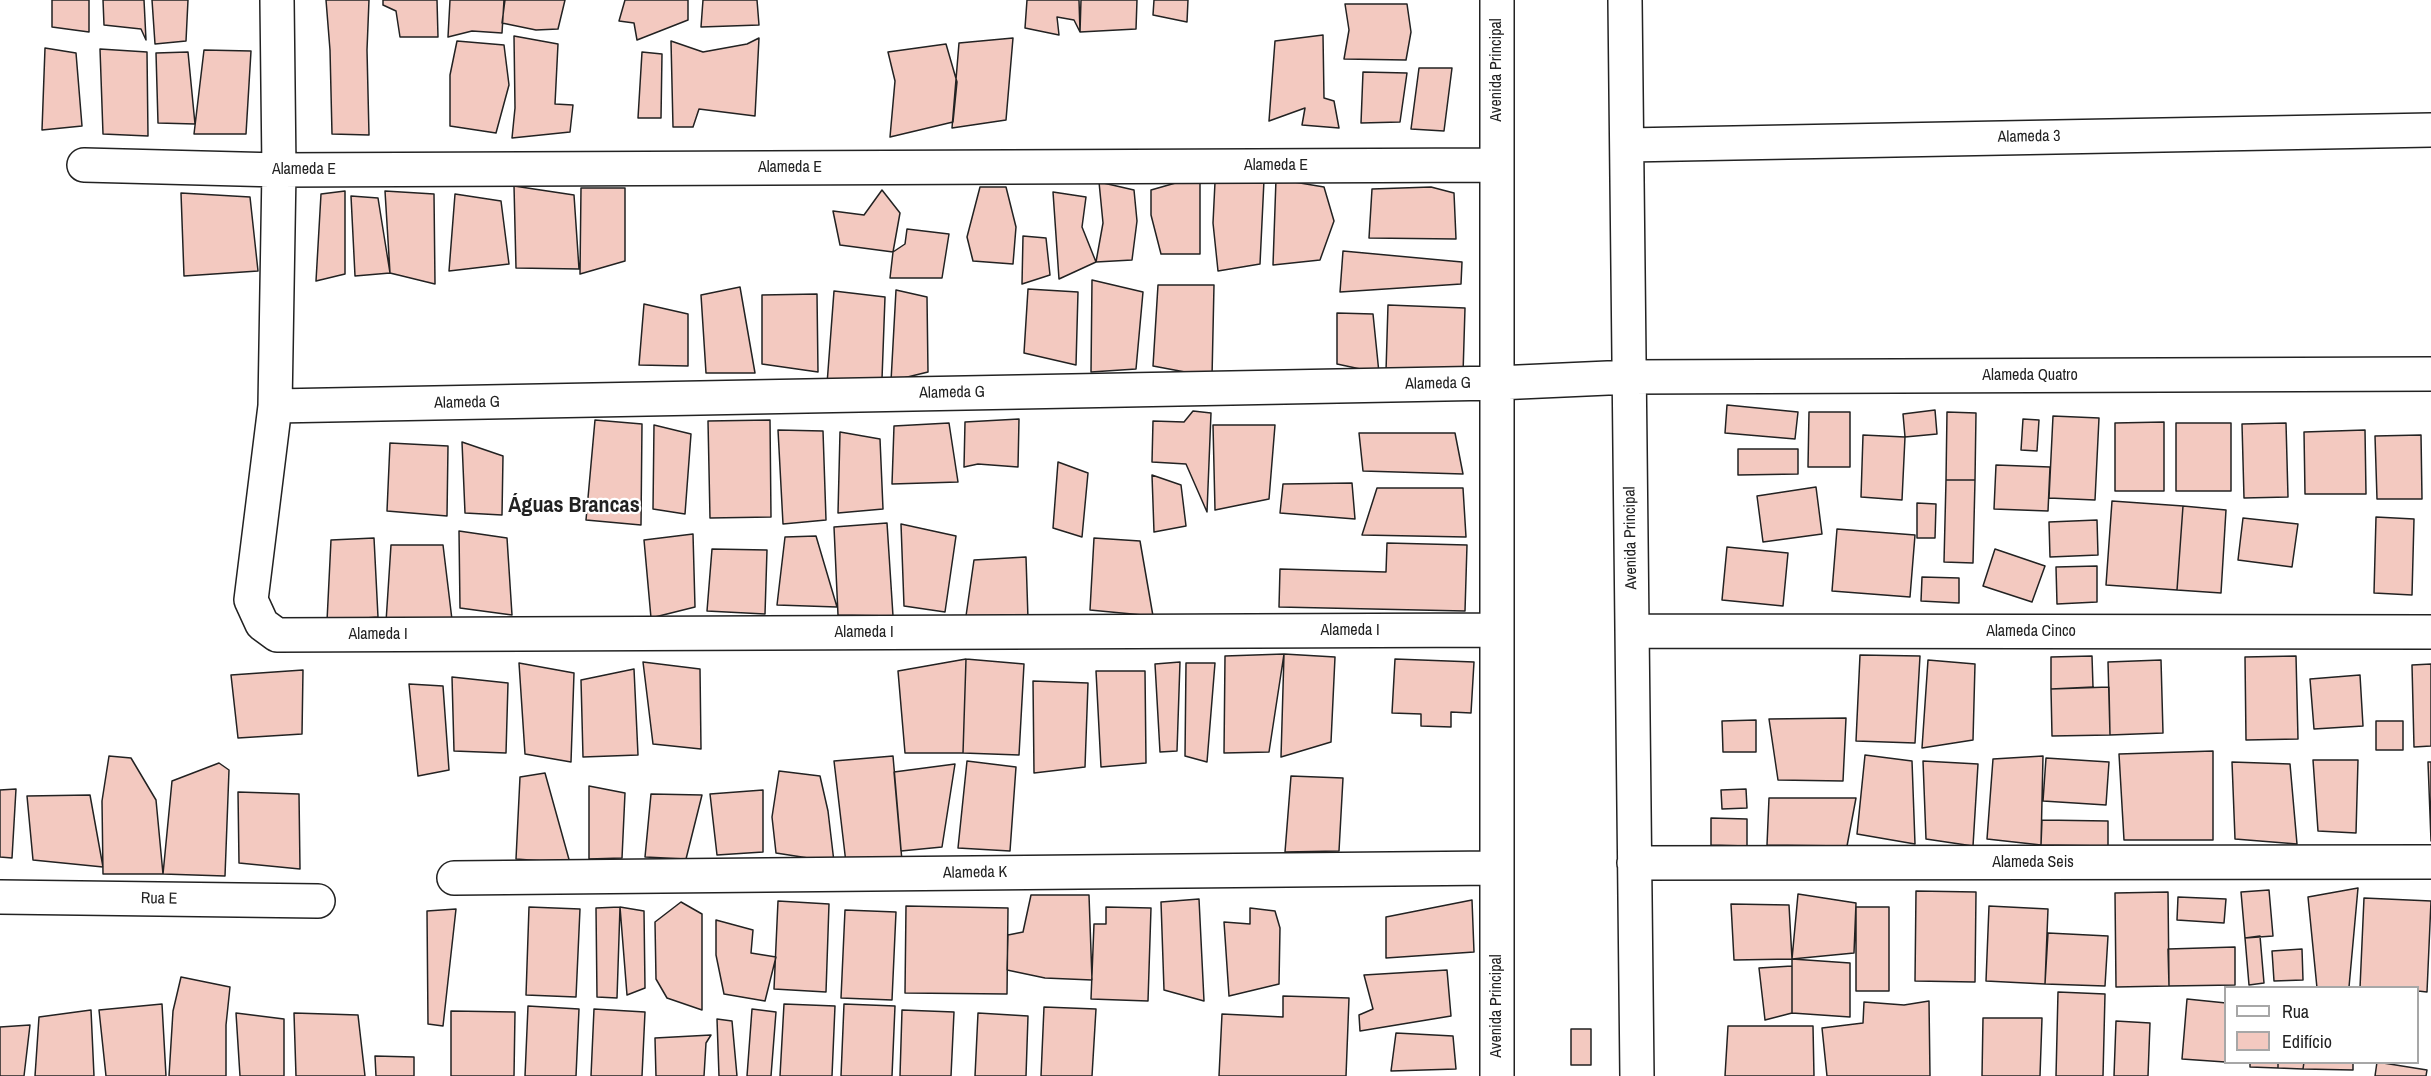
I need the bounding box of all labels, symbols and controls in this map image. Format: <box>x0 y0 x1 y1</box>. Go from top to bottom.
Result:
street label: Avenida Principal <box>1487 18 1507 122</box>
street label: Alameda 3 <box>1997 127 2061 147</box>
street label: Alameda E <box>1244 156 1308 176</box>
street label: Alameda E <box>758 158 822 178</box>
street label: Alameda E <box>272 160 336 180</box>
street label: Alameda Quatro <box>1982 366 2078 386</box>
street label: Alameda G <box>1405 374 1471 394</box>
street label: Alameda G <box>919 383 985 403</box>
street label: Alameda G <box>434 393 500 413</box>
street label: Avenida Principal <box>1620 486 1642 590</box>
district label: Águas Brancas <box>508 493 640 519</box>
street label: Alameda I <box>1320 621 1380 641</box>
street label: Alameda Cinco <box>1986 622 2076 642</box>
street label: Alameda I <box>834 623 894 643</box>
street label: Alameda I <box>348 625 408 645</box>
street label: Alameda Seis <box>1992 853 2074 873</box>
street label: Alameda K <box>943 863 1007 883</box>
street label: Rua E <box>141 889 177 909</box>
street label: Avenida Principal <box>1487 954 1507 1058</box>
legend <box>2224 986 2419 1064</box>
text: Rua <box>2282 999 2309 1024</box>
text: Edifício <box>2282 1029 2332 1054</box>

